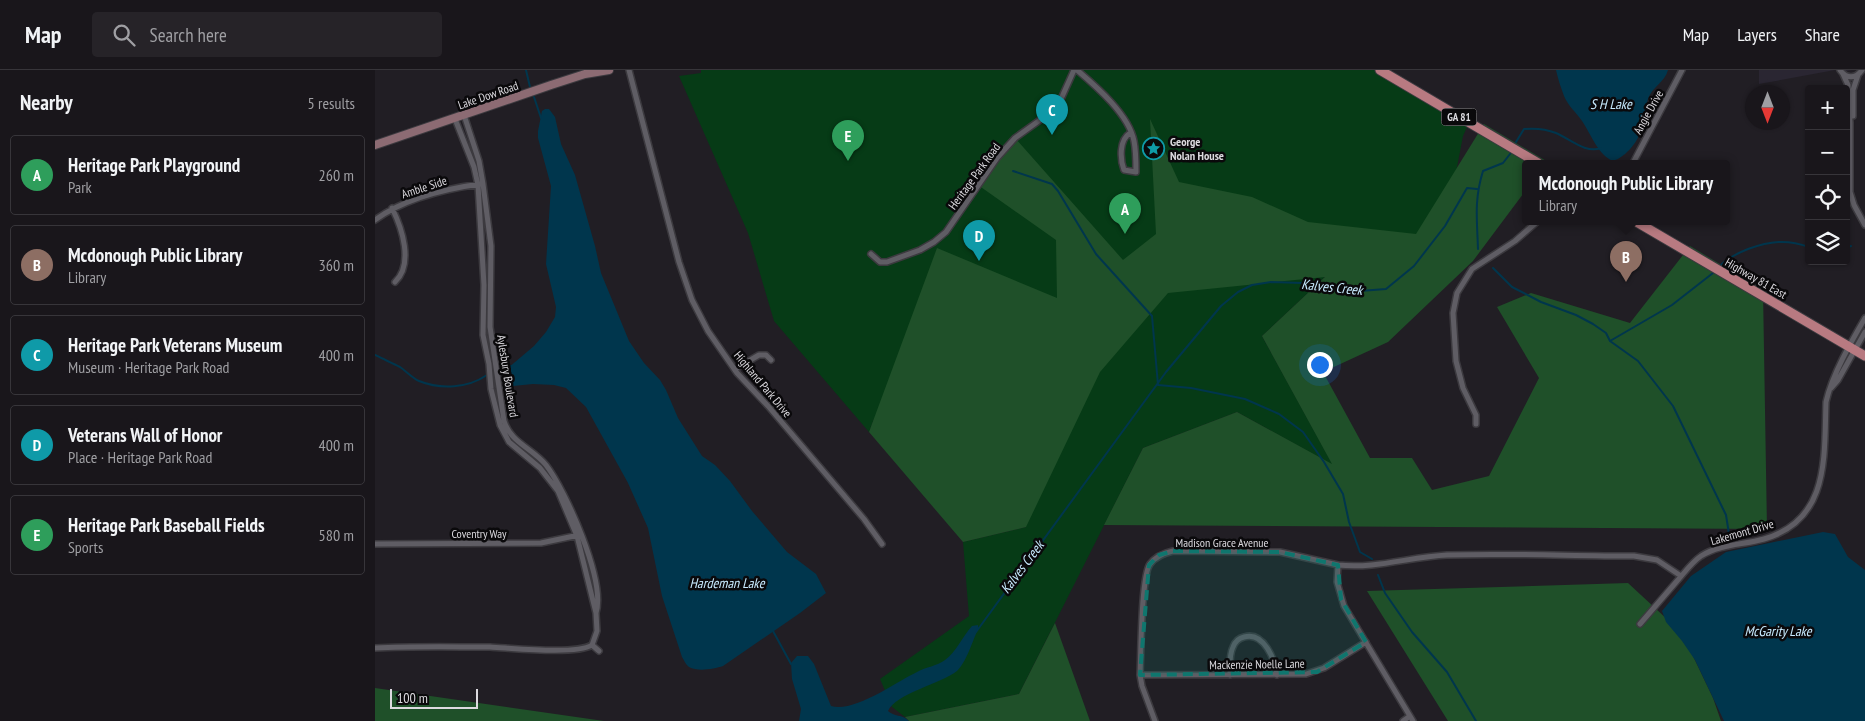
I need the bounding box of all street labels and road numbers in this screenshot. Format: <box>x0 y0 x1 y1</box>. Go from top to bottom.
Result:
street label: Lake Dow Road <box>456 78 520 112</box>
street label: Angie Drive <box>1630 87 1666 137</box>
road number: GA 81 <box>1441 108 1477 126</box>
street label: Heritage Park Road <box>945 140 1003 212</box>
street label: Amble Side <box>399 173 449 201</box>
street label: Highway 81 East <box>1722 254 1790 302</box>
street label: Aylesbury Boulevard <box>494 334 522 418</box>
street label: Highland Park Drive <box>731 348 795 420</box>
street label: Lakemont Drive <box>1709 516 1775 548</box>
street label: Coventry Way <box>451 526 507 541</box>
street label: Madison Grace Avenue <box>1176 535 1268 550</box>
street label: Mackenzie Noelle Lane <box>1209 656 1305 672</box>

